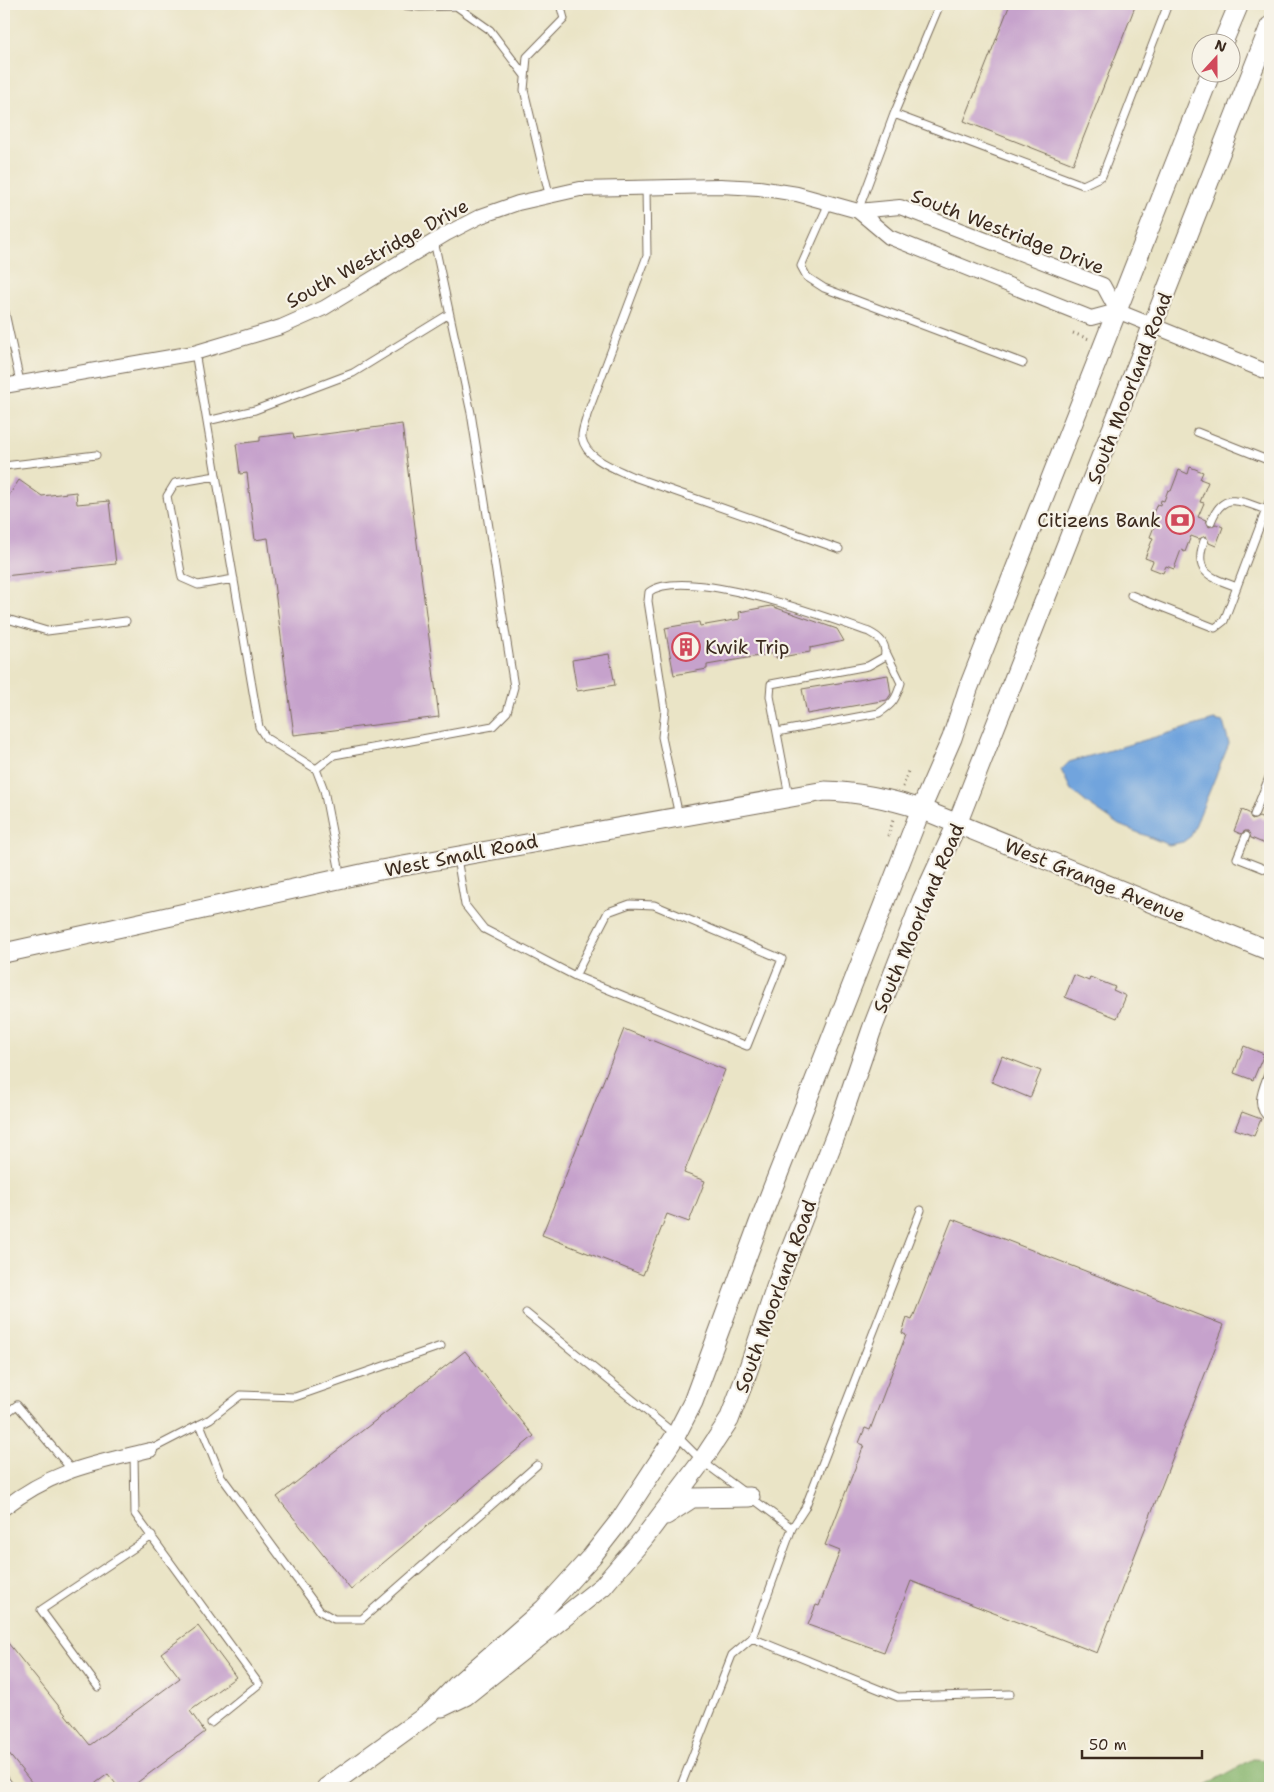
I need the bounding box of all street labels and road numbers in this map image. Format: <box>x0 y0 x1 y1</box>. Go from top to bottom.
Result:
street label: South Westridge Drive <box>908 183 1108 280</box>
street label: South Westridge Drive <box>282 193 473 314</box>
street label: South Moorland Road <box>1081 289 1178 488</box>
street label: South Moorland Road <box>867 820 970 1017</box>
street label: West Small Road <box>382 828 540 883</box>
street label: West Grange Avenue <box>1001 833 1189 928</box>
street label: South Moorland Road <box>729 1196 822 1396</box>

